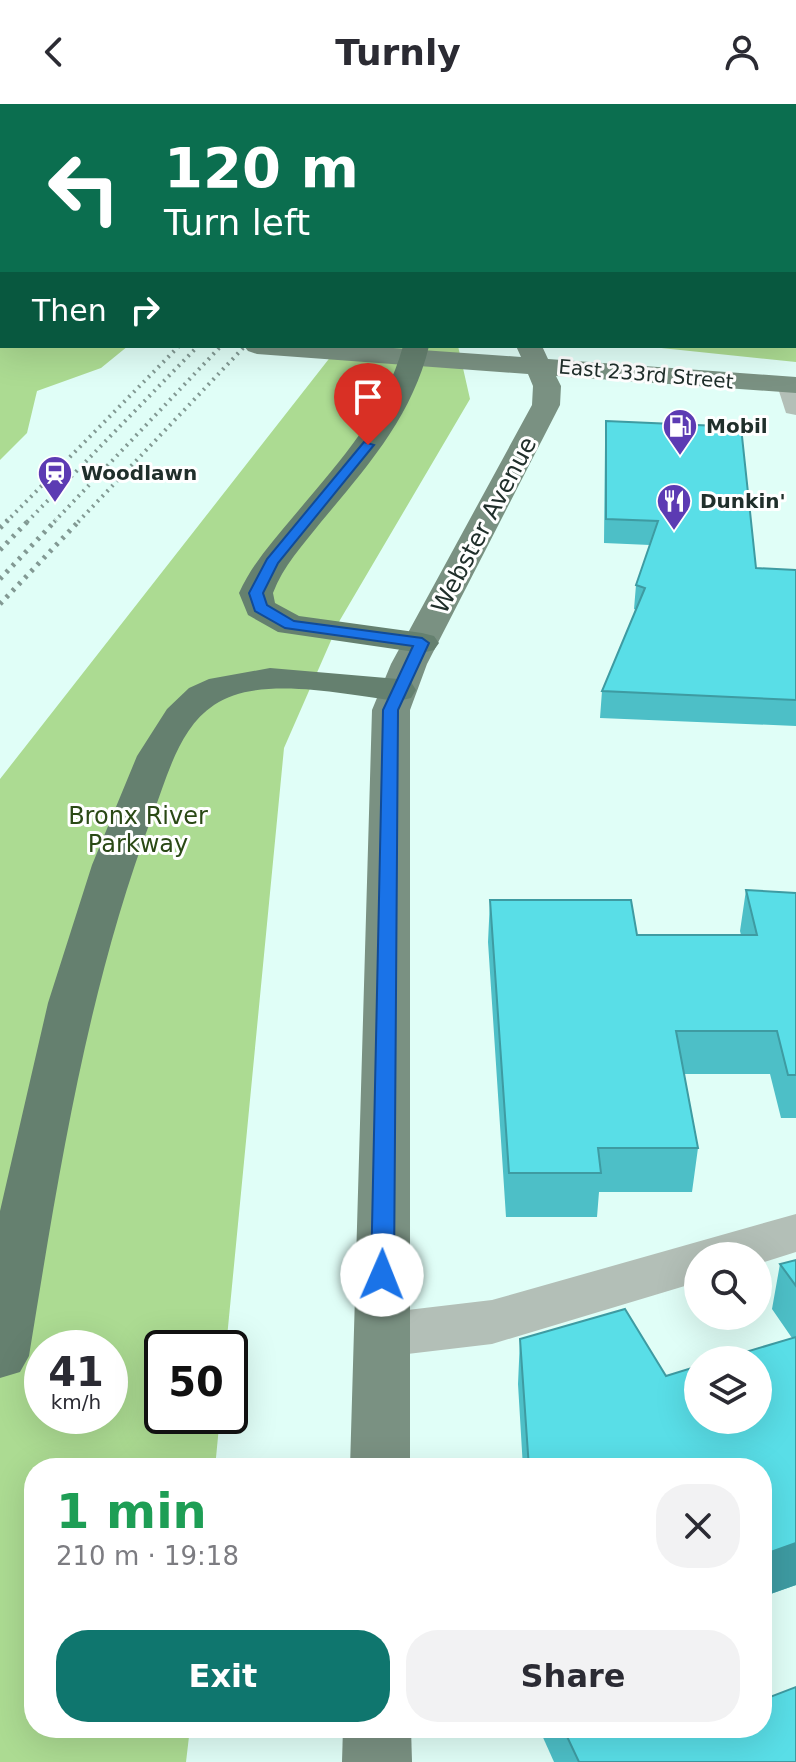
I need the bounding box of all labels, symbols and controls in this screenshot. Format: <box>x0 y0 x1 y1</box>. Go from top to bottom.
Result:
icon: back <box>32 30 76 74</box>
icon: person <box>720 30 764 74</box>
text: Turnly <box>335 32 461 73</box>
text: 120 m <box>164 135 359 200</box>
icon: left <box>32 136 136 240</box>
text: Turn left <box>164 202 310 243</box>
icon: right <box>123 288 167 332</box>
text: Then <box>32 293 107 328</box>
street label: East 233rd Street <box>558 354 735 394</box>
pin <box>334 363 402 445</box>
icon: arrive <box>346 375 390 419</box>
fuel station icon: Mobil <box>661 407 699 457</box>
place label: Mobil <box>706 414 768 438</box>
street label: Webster Avenue <box>426 432 542 618</box>
station icon: Woodlawn <box>36 454 74 504</box>
place label: Woodlawn <box>81 461 197 485</box>
restaurant icon: Dunkin' <box>655 482 693 532</box>
place label: Dunkin' <box>700 489 786 513</box>
park label: Bronx River Parkway <box>68 802 208 858</box>
position arrow <box>340 1233 424 1317</box>
map controls <box>684 1242 772 1434</box>
button: search <box>684 1242 772 1330</box>
speed limit sign: 50 <box>144 1330 248 1434</box>
button: layers <box>684 1346 772 1434</box>
text: 41 <box>48 1349 104 1395</box>
text: km/h <box>51 1390 101 1414</box>
text: 1 min <box>56 1483 207 1539</box>
button: close <box>656 1484 740 1568</box>
text: 210 m · 19:18 <box>56 1541 239 1571</box>
button: Exit <box>56 1630 390 1722</box>
button: Share <box>406 1630 740 1722</box>

